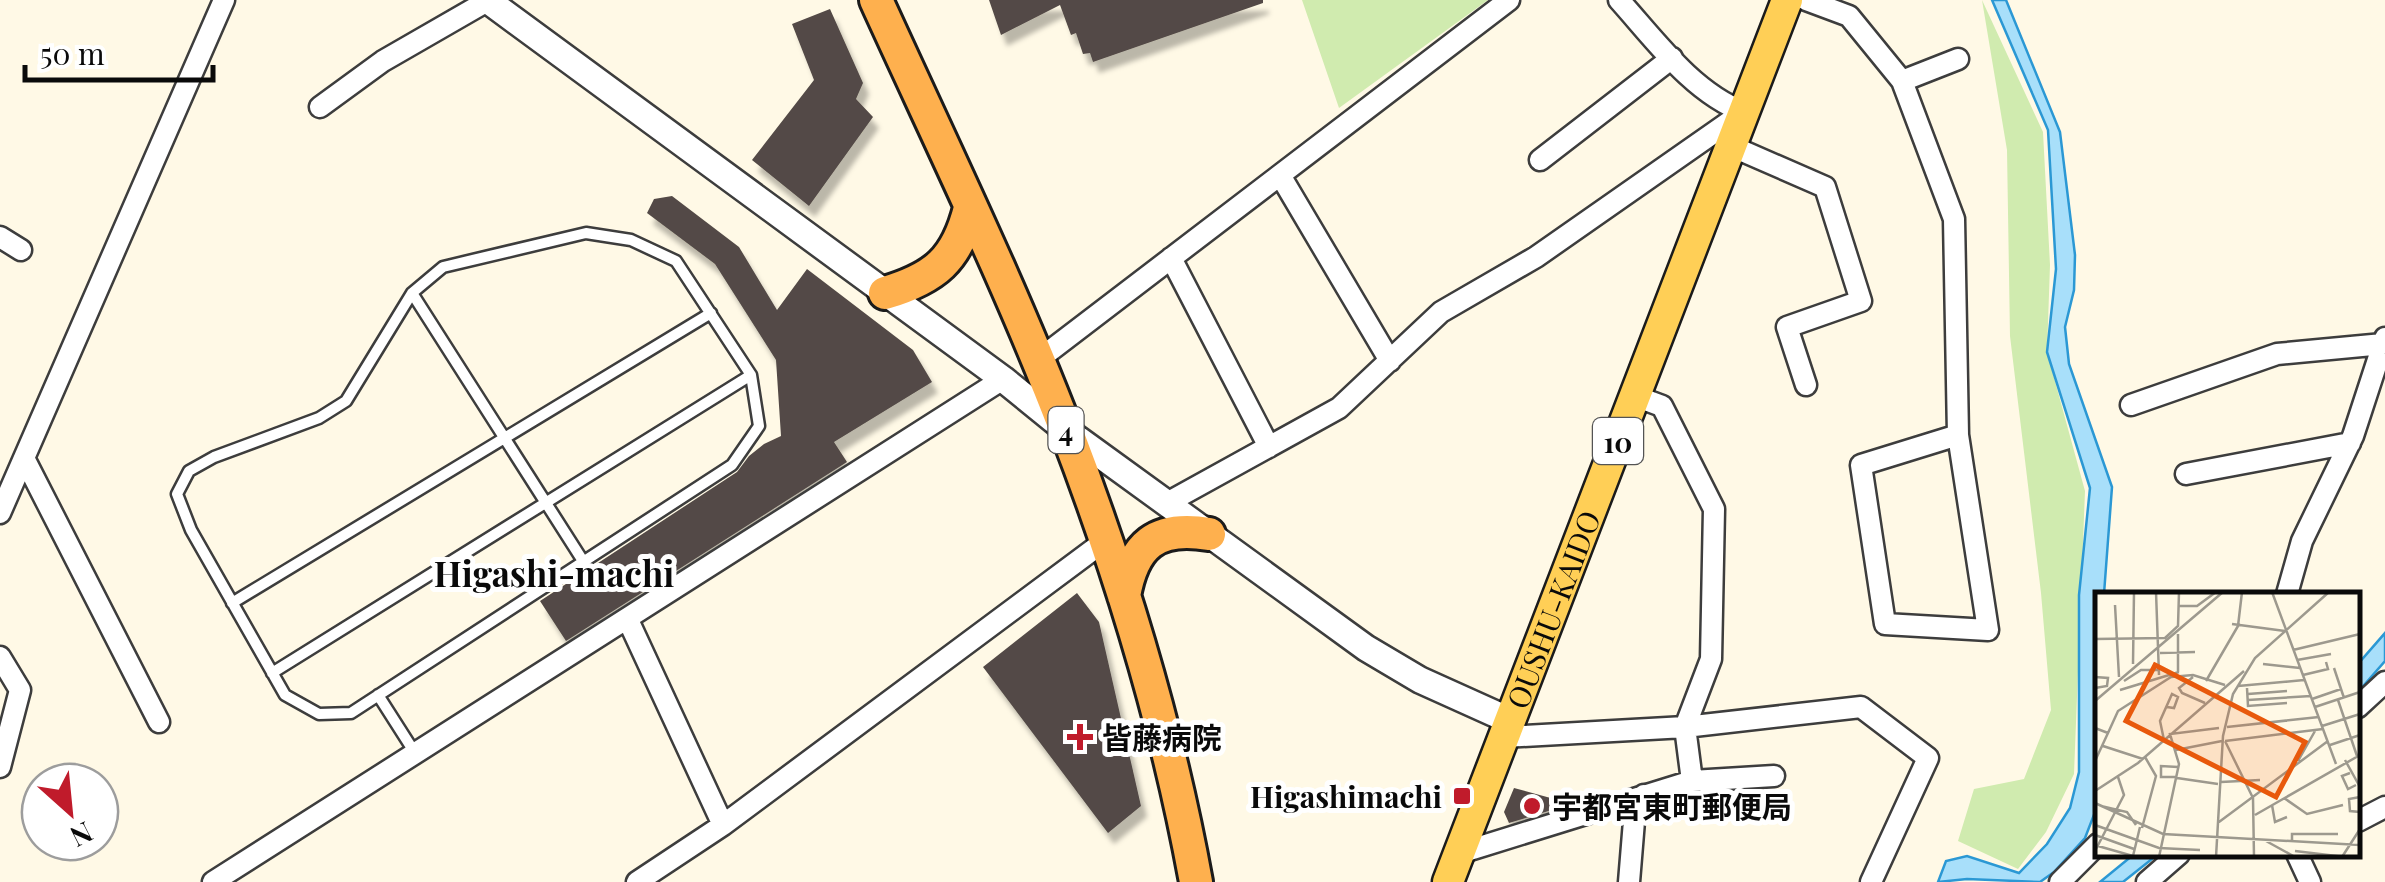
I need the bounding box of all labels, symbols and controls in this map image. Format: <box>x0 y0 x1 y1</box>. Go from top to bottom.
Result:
scale bar <box>25 20 212 82</box>
text: 50 m <box>40 33 105 73</box>
road number: 4 <box>1048 407 1084 453</box>
road number: 10 <box>1593 418 1643 464</box>
street label: OUSHU-KAIDO <box>1497 505 1609 714</box>
district label: Higashi-machi <box>434 549 674 596</box>
inset map <box>2095 592 2360 857</box>
place label: 皆藤病院 <box>1102 717 1222 757</box>
marker: 皆藤病院 <box>1067 724 1093 750</box>
north arrow <box>20 762 120 862</box>
place label: Higashimachi <box>1250 776 1442 816</box>
marker: Higashimachi <box>1451 785 1473 807</box>
place label: 宇都宮東町郵便局 <box>1552 786 1792 826</box>
marker: 宇都宮東町郵便局 <box>1521 795 1543 817</box>
text: N <box>65 815 99 857</box>

